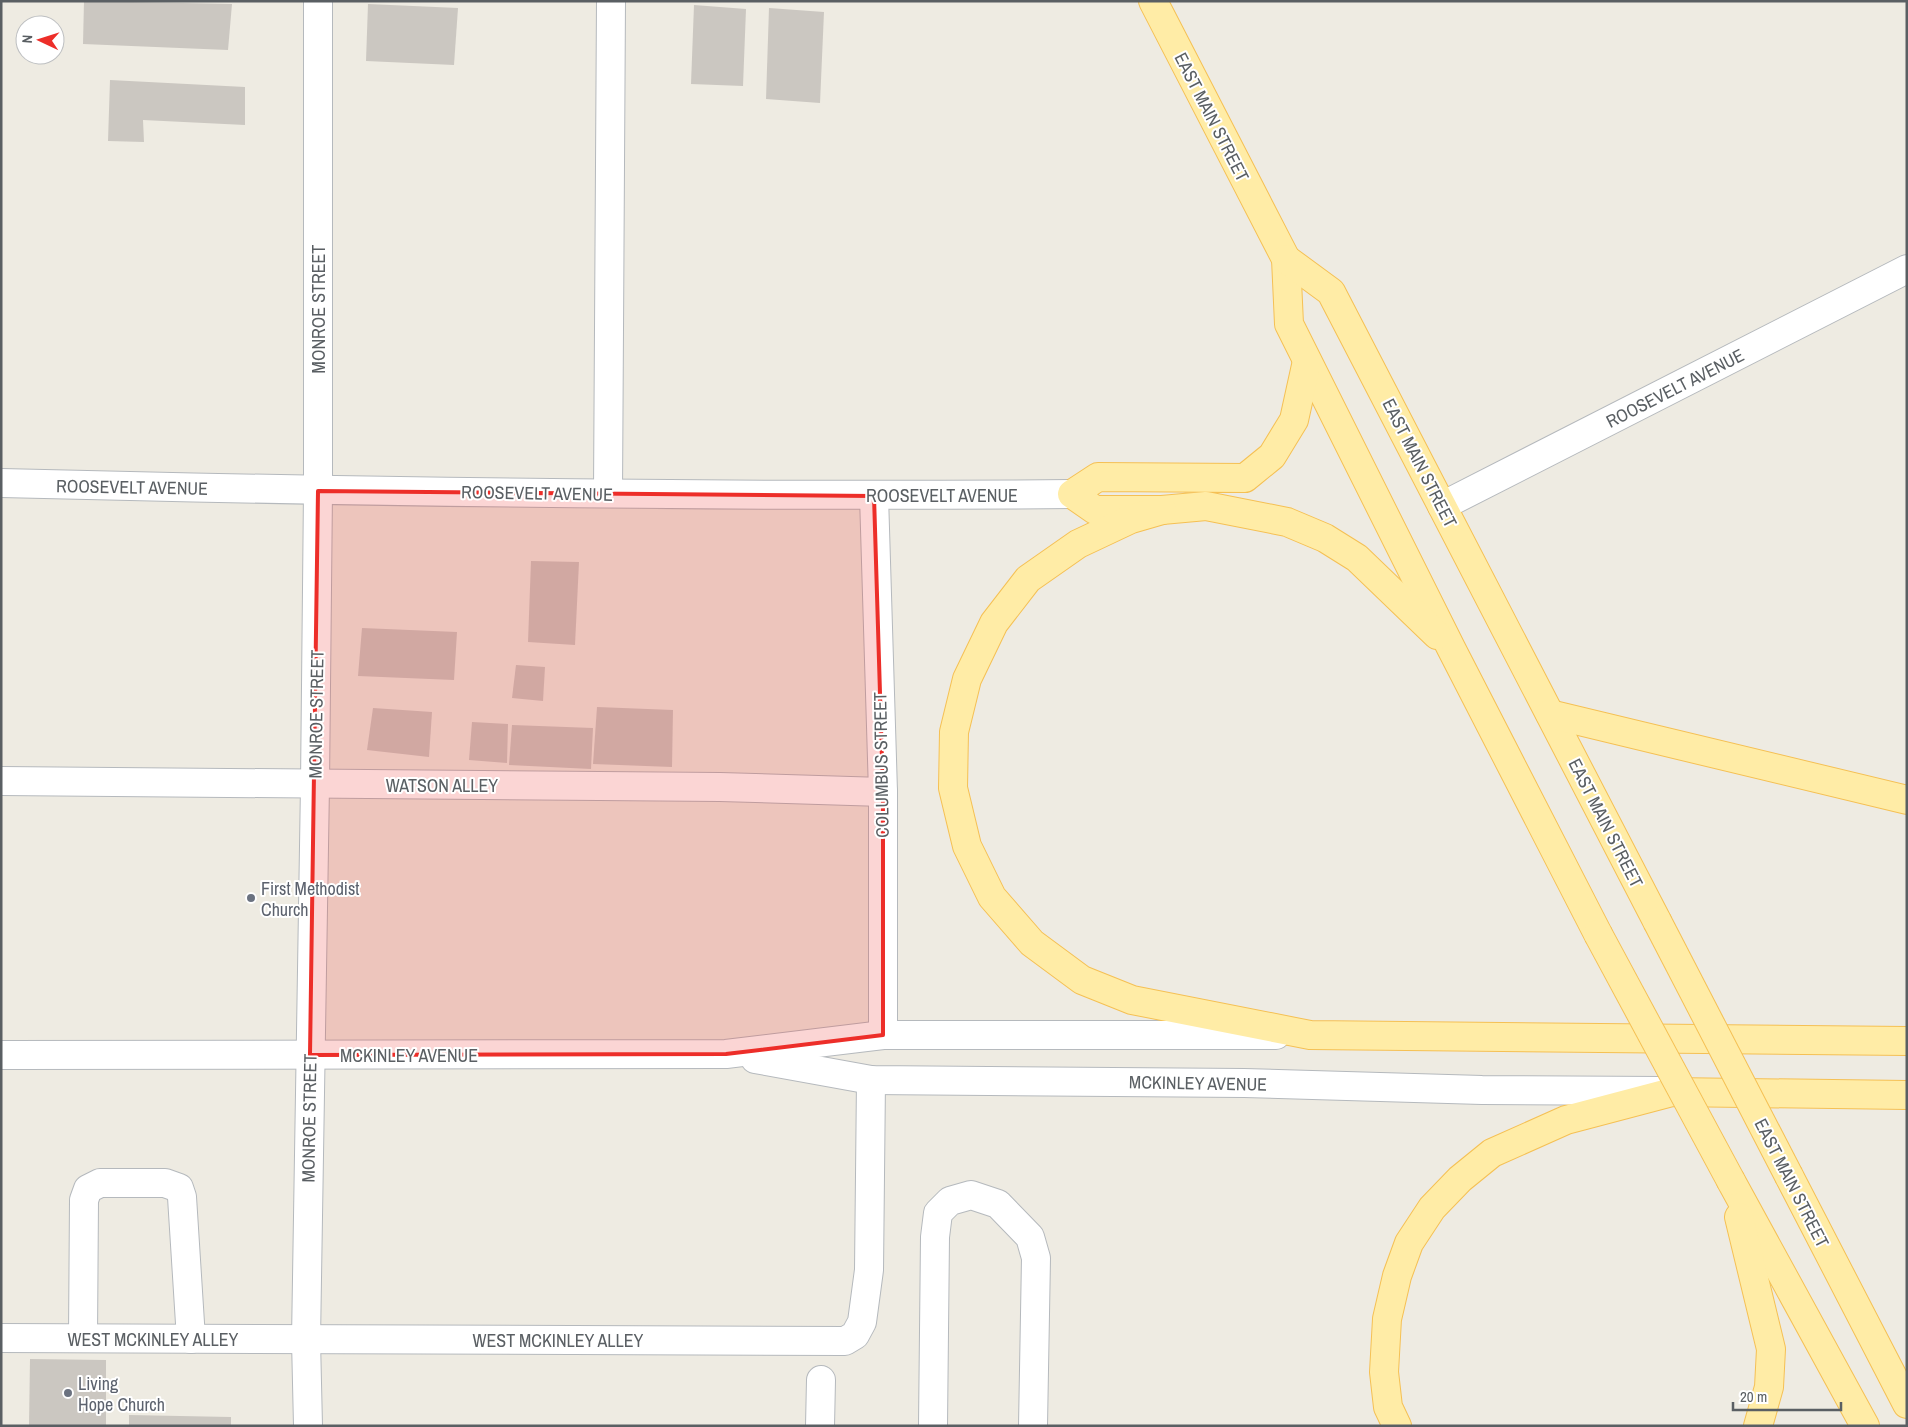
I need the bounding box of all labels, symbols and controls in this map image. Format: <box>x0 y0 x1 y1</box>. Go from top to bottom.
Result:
north arrow <box>15 15 65 65</box>
text: N <box>18 34 36 44</box>
street label: EAST MAIN STREET <box>1169 48 1255 186</box>
street label: MONROE STREET <box>306 245 331 373</box>
street label: ROOSEVELT AVENUE <box>1602 342 1748 434</box>
street label: EAST MAIN STREET <box>1377 394 1463 532</box>
street label: ROOSEVELT AVENUE <box>56 473 208 501</box>
street label: ROOSEVELT AVENUE <box>461 479 613 507</box>
street label: ROOSEVELT AVENUE <box>866 483 1018 508</box>
street label: MONROE STREET <box>302 649 330 779</box>
street label: COLUMBUS STREET <box>867 692 895 838</box>
street label: EAST MAIN STREET <box>1563 754 1649 892</box>
street label: WATSON ALLEY <box>386 773 498 798</box>
place label: First Methodist Church <box>261 876 359 922</box>
marker: First Methodist Church <box>245 892 257 904</box>
street label: MCKINLEY AVENUE <box>340 1043 478 1068</box>
street label: MONROE STREET <box>295 1053 323 1183</box>
street label: MCKINLEY AVENUE <box>1129 1069 1267 1097</box>
street label: EAST MAIN STREET <box>1749 1114 1835 1252</box>
street label: WEST MCKINLEY ALLEY <box>68 1327 239 1352</box>
street label: WEST MCKINLEY ALLEY <box>473 1328 644 1353</box>
place label: Living Hope Church <box>78 1371 165 1417</box>
scale bar <box>1733 1380 1840 1412</box>
text: 20 m <box>1740 1386 1767 1407</box>
marker: Living Hope Church <box>62 1387 74 1399</box>

